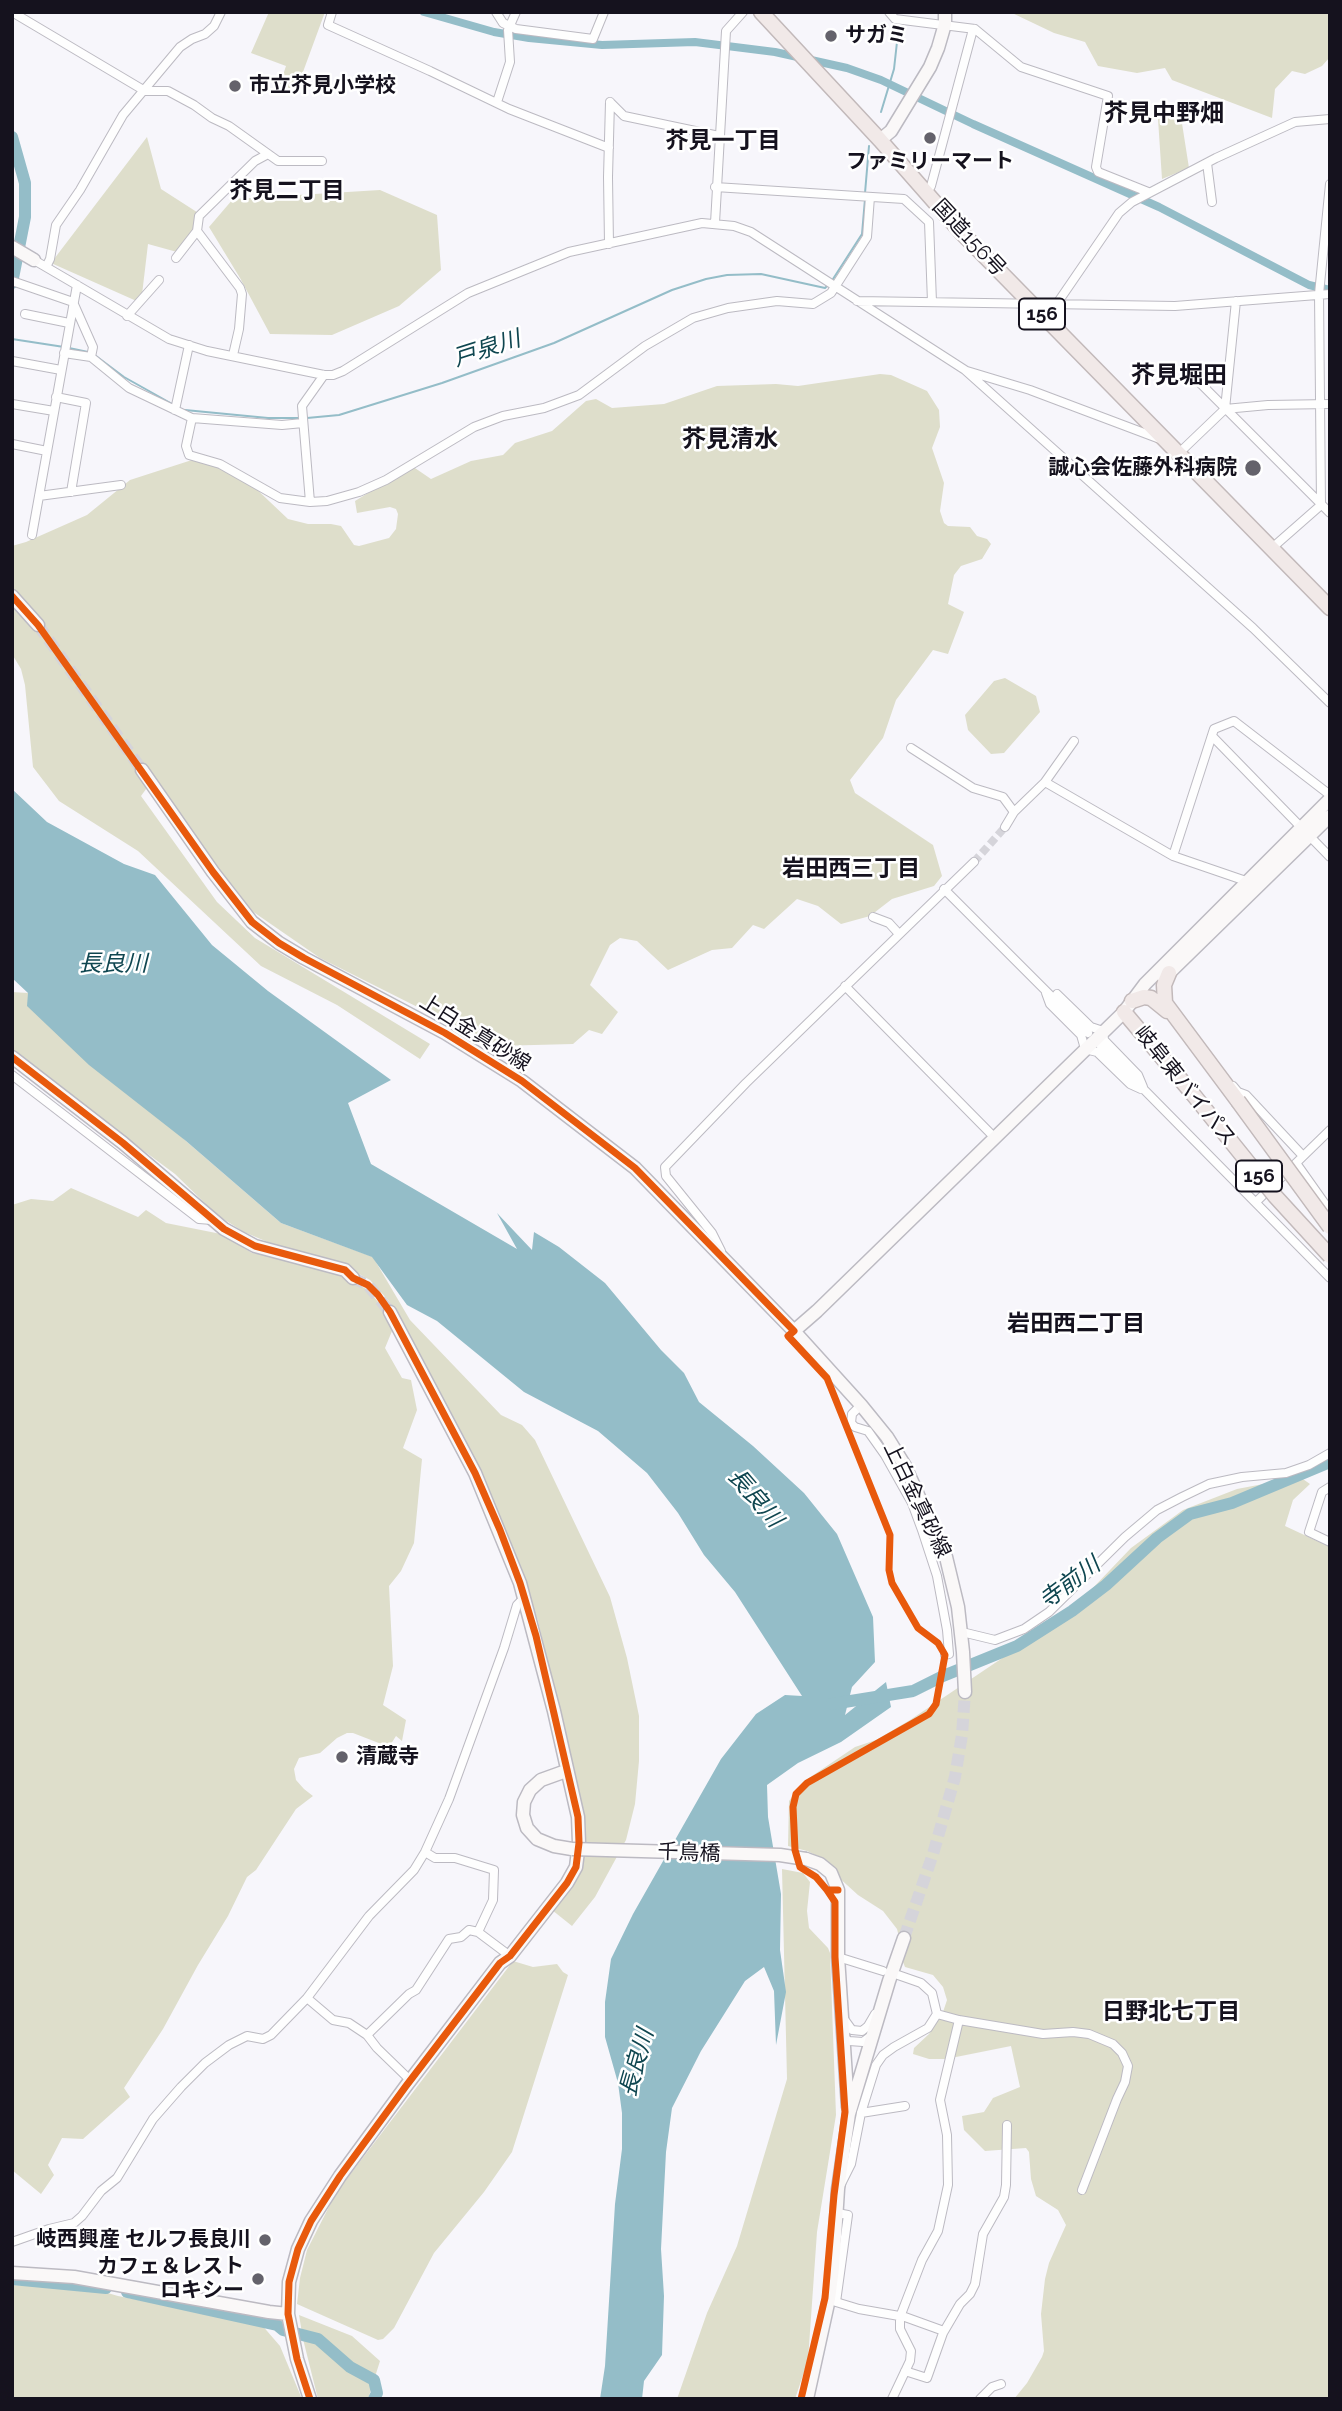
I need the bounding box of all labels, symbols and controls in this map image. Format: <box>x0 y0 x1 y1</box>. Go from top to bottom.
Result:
place label: サガミ <box>845 23 908 49</box>
marker: サガミ <box>823 28 839 44</box>
place label: 市立芥見小学校 <box>249 73 396 99</box>
marker: 市立芥見小学校 <box>227 78 243 94</box>
district label: 芥見中野畑 <box>1104 100 1224 128</box>
district label: 芥見一丁目 <box>666 127 780 155</box>
marker: ファミリーマート <box>922 130 938 146</box>
place label: ファミリーマート <box>846 149 1014 175</box>
district label: 芥見二丁目 <box>230 177 344 205</box>
street label: 国道156号 <box>927 194 1011 282</box>
road number: 156 <box>1019 298 1065 330</box>
water label: 戸泉川 <box>450 325 524 373</box>
district label: 芥見堀田 <box>1131 362 1227 390</box>
district label: 芥見清水 <box>682 426 778 454</box>
place label: 誠心会佐藤外科病院 <box>1048 455 1237 481</box>
marker: 誠心会佐藤外科病院 <box>1243 458 1263 478</box>
district label: 岩田西三丁目 <box>782 855 920 883</box>
water label: 長良川 <box>79 950 147 978</box>
street label: 上白金真砂線 <box>415 989 535 1077</box>
street label: 岐阜東バイパス <box>1129 1021 1241 1151</box>
road number: 156 <box>1236 1160 1282 1192</box>
district label: 岩田西二丁目 <box>1007 1310 1145 1338</box>
street label: 上白金真砂線 <box>878 1438 956 1562</box>
water label: 長良川 <box>722 1463 788 1533</box>
water label: 寺前川 <box>1034 1551 1106 1615</box>
place label: 清蔵寺 <box>356 1744 419 1770</box>
marker: 清蔵寺 <box>334 1749 350 1765</box>
street label: 千鳥橋 <box>657 1839 721 1867</box>
district label: 日野北七丁目 <box>1102 1998 1240 2026</box>
water label: 長良川 <box>614 2026 660 2100</box>
place label: 岐西興産 セルフ長良川 <box>36 2227 251 2253</box>
marker: 岐西興産 セルフ長良川 <box>257 2232 273 2248</box>
place label: カフェ＆レスト ロキシー <box>97 2254 244 2304</box>
marker: カフェ＆レスト ロキシー <box>250 2271 266 2287</box>

